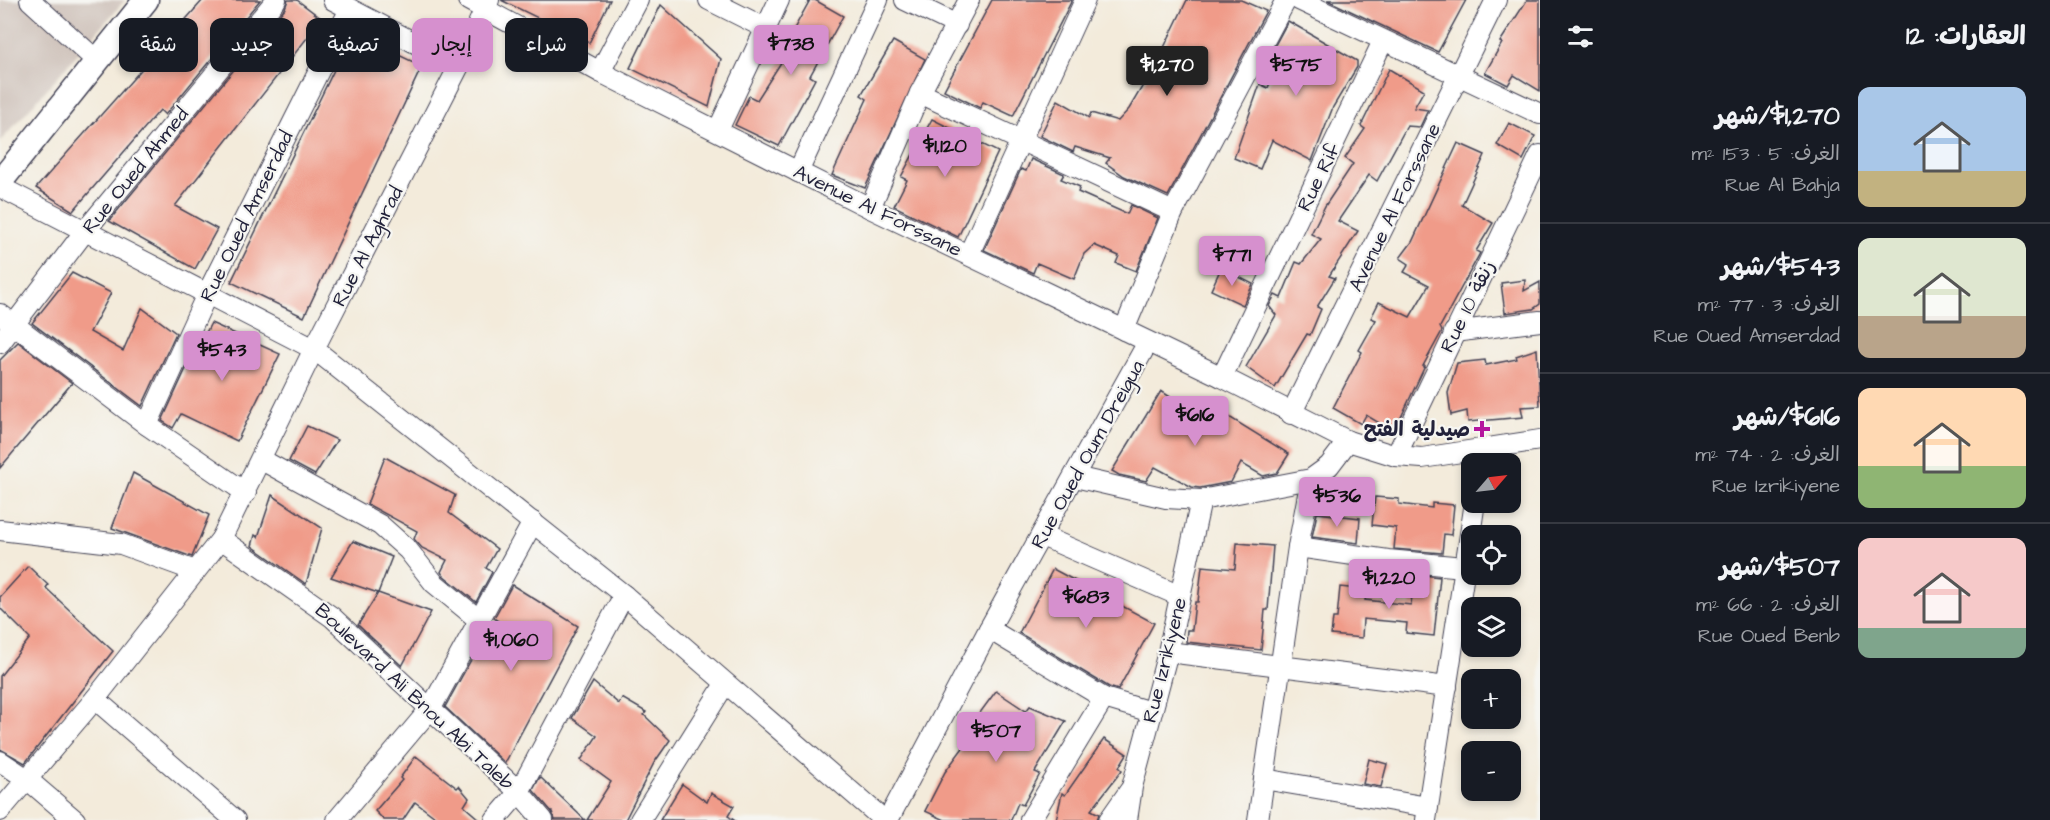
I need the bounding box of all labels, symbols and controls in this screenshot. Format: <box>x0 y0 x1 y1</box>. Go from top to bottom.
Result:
chip: شقة <box>119 18 198 72</box>
chip: جديد <box>210 18 294 72</box>
chip: تصفية <box>306 18 400 72</box>
chip: إيجار <box>412 18 493 72</box>
chip: شراء <box>505 18 588 72</box>
text: العقارات: 12 <box>1906 18 2026 54</box>
icon: filters <box>1564 20 1597 53</box>
pin: $738 <box>755 25 827 76</box>
text: $738 <box>768 30 814 58</box>
pin: $1,270 <box>1118 46 1216 97</box>
pin: $575 <box>1260 46 1332 97</box>
text: $1,270 <box>1140 51 1194 79</box>
text: $575 <box>1270 51 1322 79</box>
text: $1,270/شهر <box>1715 98 1840 134</box>
street label: Rue Oued Ahmed <box>76 101 196 240</box>
icon: home <box>1906 111 1978 183</box>
street label: Avenue Al Forssane <box>1342 118 1448 296</box>
street label: Rue Oued Amserdad <box>193 126 300 307</box>
pin: $1,120 <box>896 127 994 178</box>
text: $1,120 <box>923 132 967 160</box>
street label: Rue Rif <box>1290 139 1347 216</box>
text: الغرف: 5 · 153 m² <box>1692 140 1840 168</box>
street label: Avenue Al Forssane <box>789 158 967 264</box>
text: Rue Al Bahja <box>1725 171 1840 199</box>
street label: Rue Al Aghrad <box>326 181 411 312</box>
pin: $771 <box>1196 236 1268 287</box>
text: $771 <box>1213 241 1251 269</box>
text: $543/شهر <box>1721 249 1840 285</box>
street label: Rue 10 زنقة <box>1434 256 1502 357</box>
icon: home <box>1906 262 1978 334</box>
text: الغرف: 3 · 77 m² <box>1698 291 1840 319</box>
text: Rue Oued Amserdad <box>1653 322 1840 350</box>
pin: $543 <box>186 331 258 382</box>
text: $543 <box>197 336 247 364</box>
street label: Rue Oued Oum Dreigua <box>1024 355 1152 554</box>
pin: $616 <box>1159 396 1231 447</box>
text: $616/شهر <box>1735 399 1840 435</box>
text: $616 <box>1176 401 1214 429</box>
icon: home <box>1906 412 1978 484</box>
place label: صيدلية الفتح <box>1363 416 1470 444</box>
marker: صيدلية الفتح <box>1475 422 1489 436</box>
text: الغرف: 2 · 74 m² <box>1695 441 1840 469</box>
north arrow <box>1461 453 1521 513</box>
map controls <box>1461 453 1521 801</box>
text: Rue Izrikiyene <box>1712 472 1840 500</box>
pin: $536 <box>1301 477 1373 528</box>
text: $536 <box>1313 482 1361 510</box>
button: locate <box>1461 525 1521 585</box>
text: $507/شهر <box>1720 549 1840 585</box>
pin: $1,220 <box>1340 559 1438 610</box>
icon: home <box>1906 562 1978 634</box>
text: $1,220 <box>1363 564 1415 592</box>
pin: $683 <box>1050 578 1122 629</box>
text: $683 <box>1063 583 1109 611</box>
text: الغرف: 2 · 66 m² <box>1696 591 1840 619</box>
street label: Rue Izrikiyene <box>1136 595 1195 726</box>
street label: Boulevard Ali Bnou Abi Taleb <box>309 597 520 797</box>
button: layers <box>1461 597 1521 657</box>
pin: $1,060 <box>462 621 560 672</box>
text: Rue Oued Benb <box>1698 622 1840 650</box>
text: $1,060 <box>483 626 539 654</box>
button: + <box>1461 669 1521 729</box>
pin: $507 <box>960 712 1032 763</box>
text: $507 <box>971 717 1021 745</box>
button: − <box>1461 741 1521 801</box>

